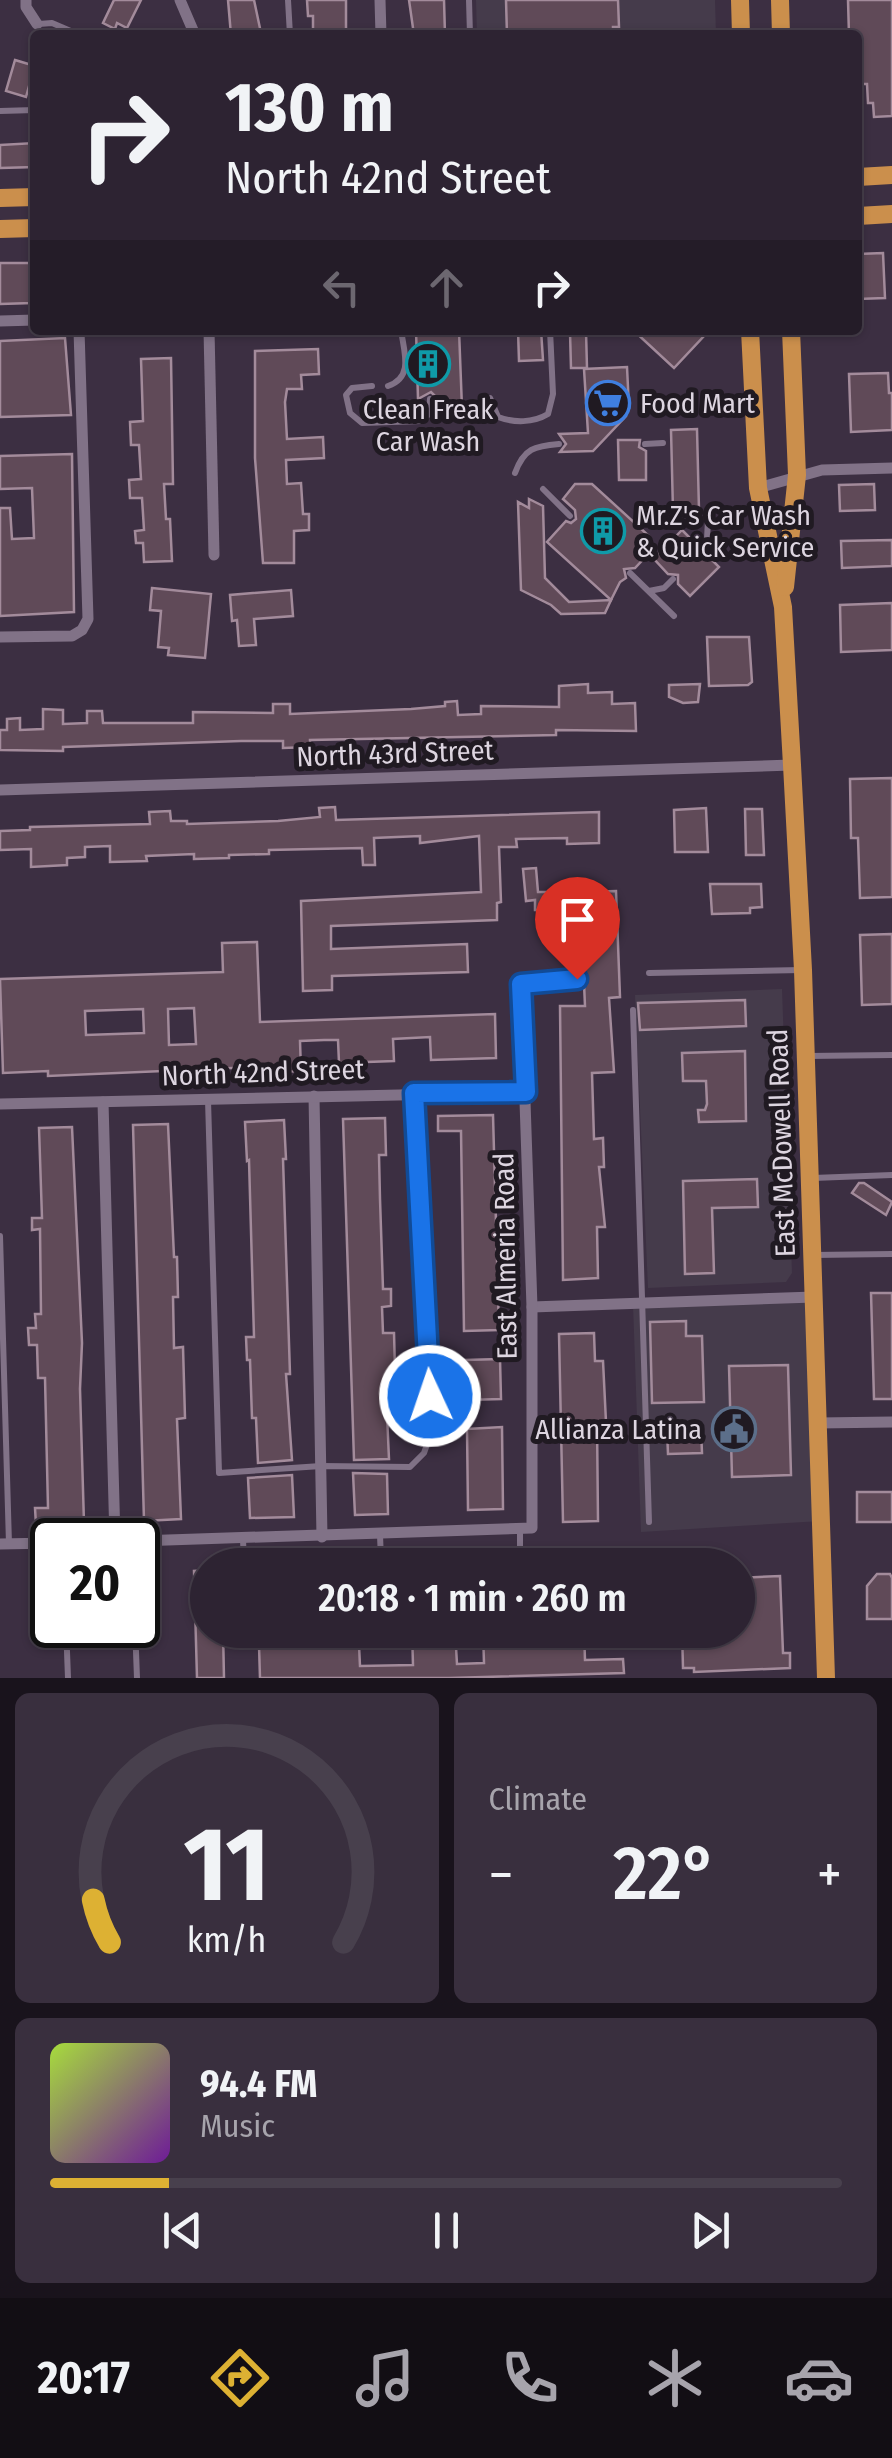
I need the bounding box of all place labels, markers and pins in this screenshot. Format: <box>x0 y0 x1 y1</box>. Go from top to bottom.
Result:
building icon: Clean Freak Car Wash <box>405 341 451 387</box>
supermarket icon: Food Mart <box>585 380 631 426</box>
place label: Food Mart <box>640 387 756 420</box>
place label: Clean Freak Car Wash <box>363 393 494 458</box>
place label: Mr.Z's Car Wash & Quick Service <box>636 499 814 564</box>
building icon: Mr.Z's Car Wash & Quick Service <box>580 508 626 554</box>
pin <box>535 877 620 980</box>
public building icon: Allianza Latina <box>711 1406 757 1452</box>
place label: Allianza Latina <box>535 1413 702 1446</box>

